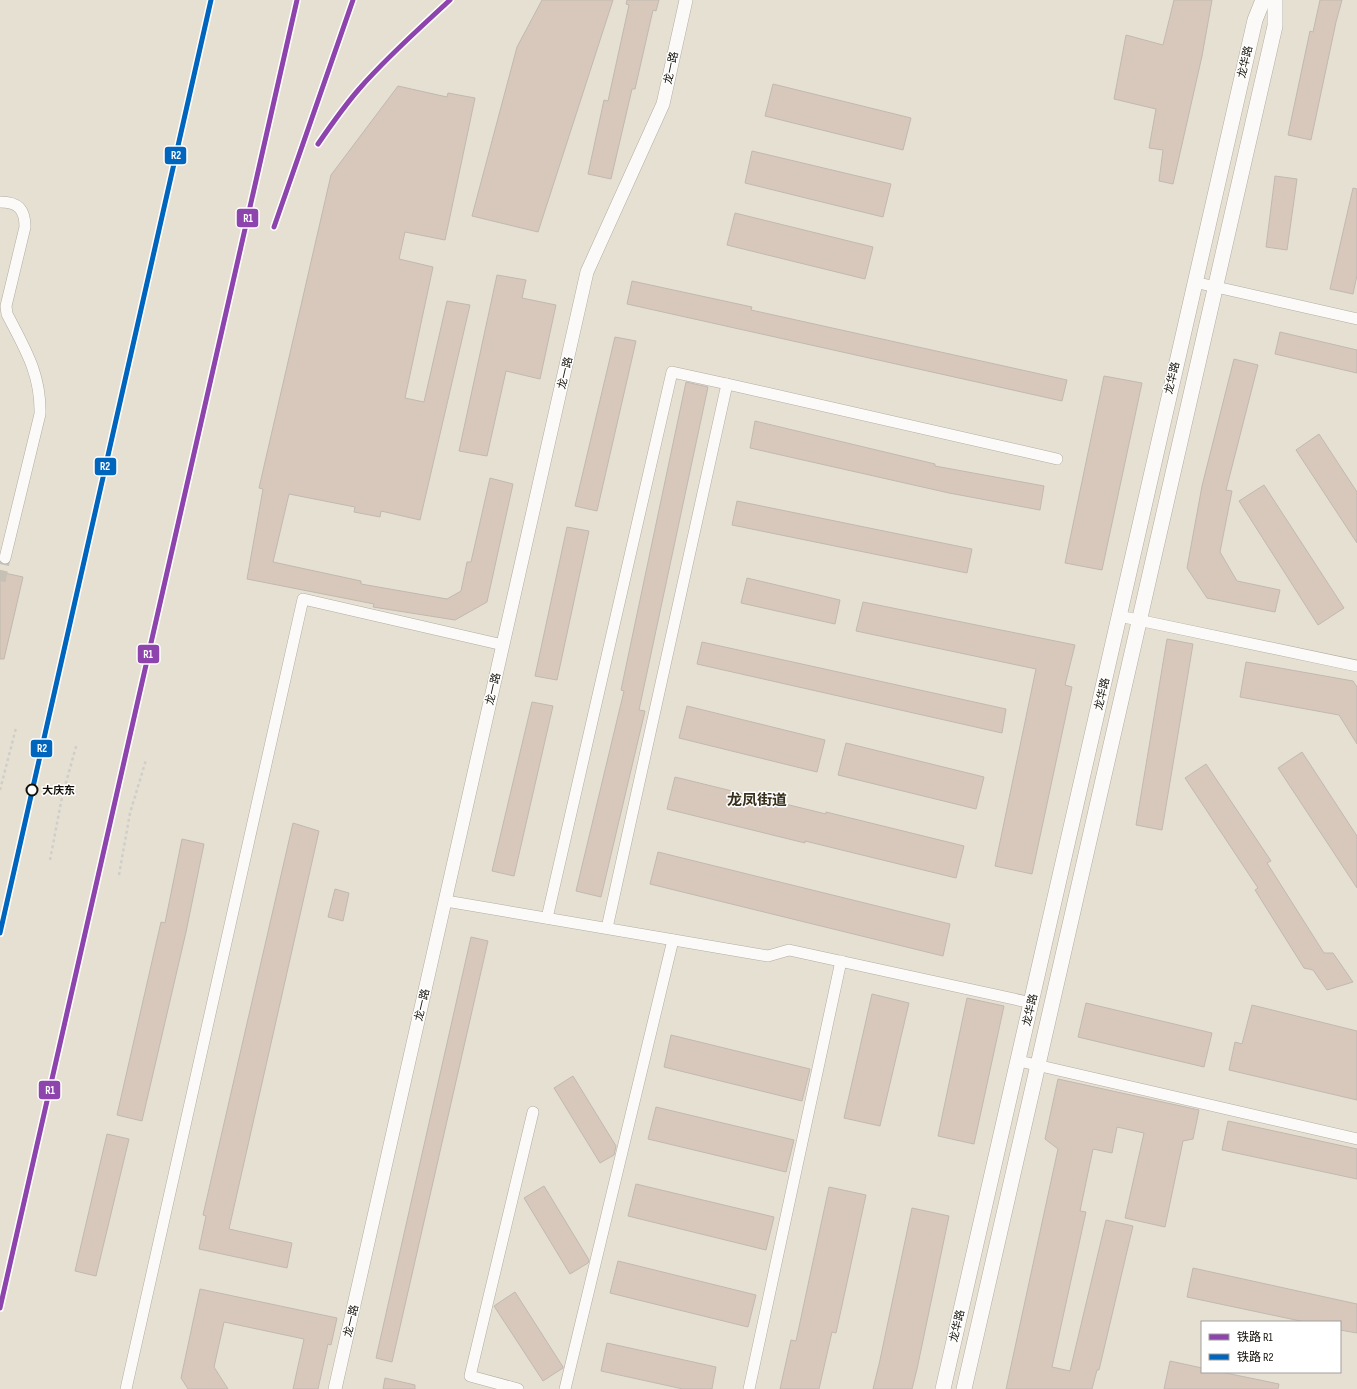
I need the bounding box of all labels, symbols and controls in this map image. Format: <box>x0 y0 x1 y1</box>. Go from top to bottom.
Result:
street label: 龙华路 <box>1235 44 1255 80</box>
street label: 龙一路 <box>661 51 681 85</box>
line badge: R2 <box>164 146 187 165</box>
text: R2 <box>171 149 181 162</box>
line badge: R1 <box>236 208 259 228</box>
text: R1 <box>243 212 254 225</box>
street label: 龙一路 <box>555 355 575 391</box>
street label: 龙华路 <box>1162 360 1182 396</box>
line badge: R2 <box>94 457 117 476</box>
text: R2 <box>100 460 110 473</box>
line badge: R1 <box>137 644 160 664</box>
text: R1 <box>143 648 154 661</box>
street label: 龙一路 <box>483 671 503 707</box>
street label: 龙华路 <box>1092 676 1112 712</box>
line badge: R2 <box>30 739 53 758</box>
text: R2 <box>37 742 47 755</box>
marker: 大庆东 <box>25 783 39 797</box>
place label: 大庆东 <box>42 784 75 797</box>
district label: 龙凤街道 <box>727 791 787 810</box>
street label: 龙一路 <box>412 987 432 1023</box>
street label: 龙华路 <box>1020 992 1040 1028</box>
line badge: R1 <box>38 1080 61 1100</box>
text: R1 <box>45 1084 56 1097</box>
street label: 龙一路 <box>341 1303 361 1339</box>
street label: 龙华路 <box>947 1308 967 1344</box>
legend <box>1201 1321 1341 1373</box>
text: 铁路 R1 <box>1237 1330 1273 1345</box>
text: 铁路 R2 <box>1237 1350 1273 1365</box>

